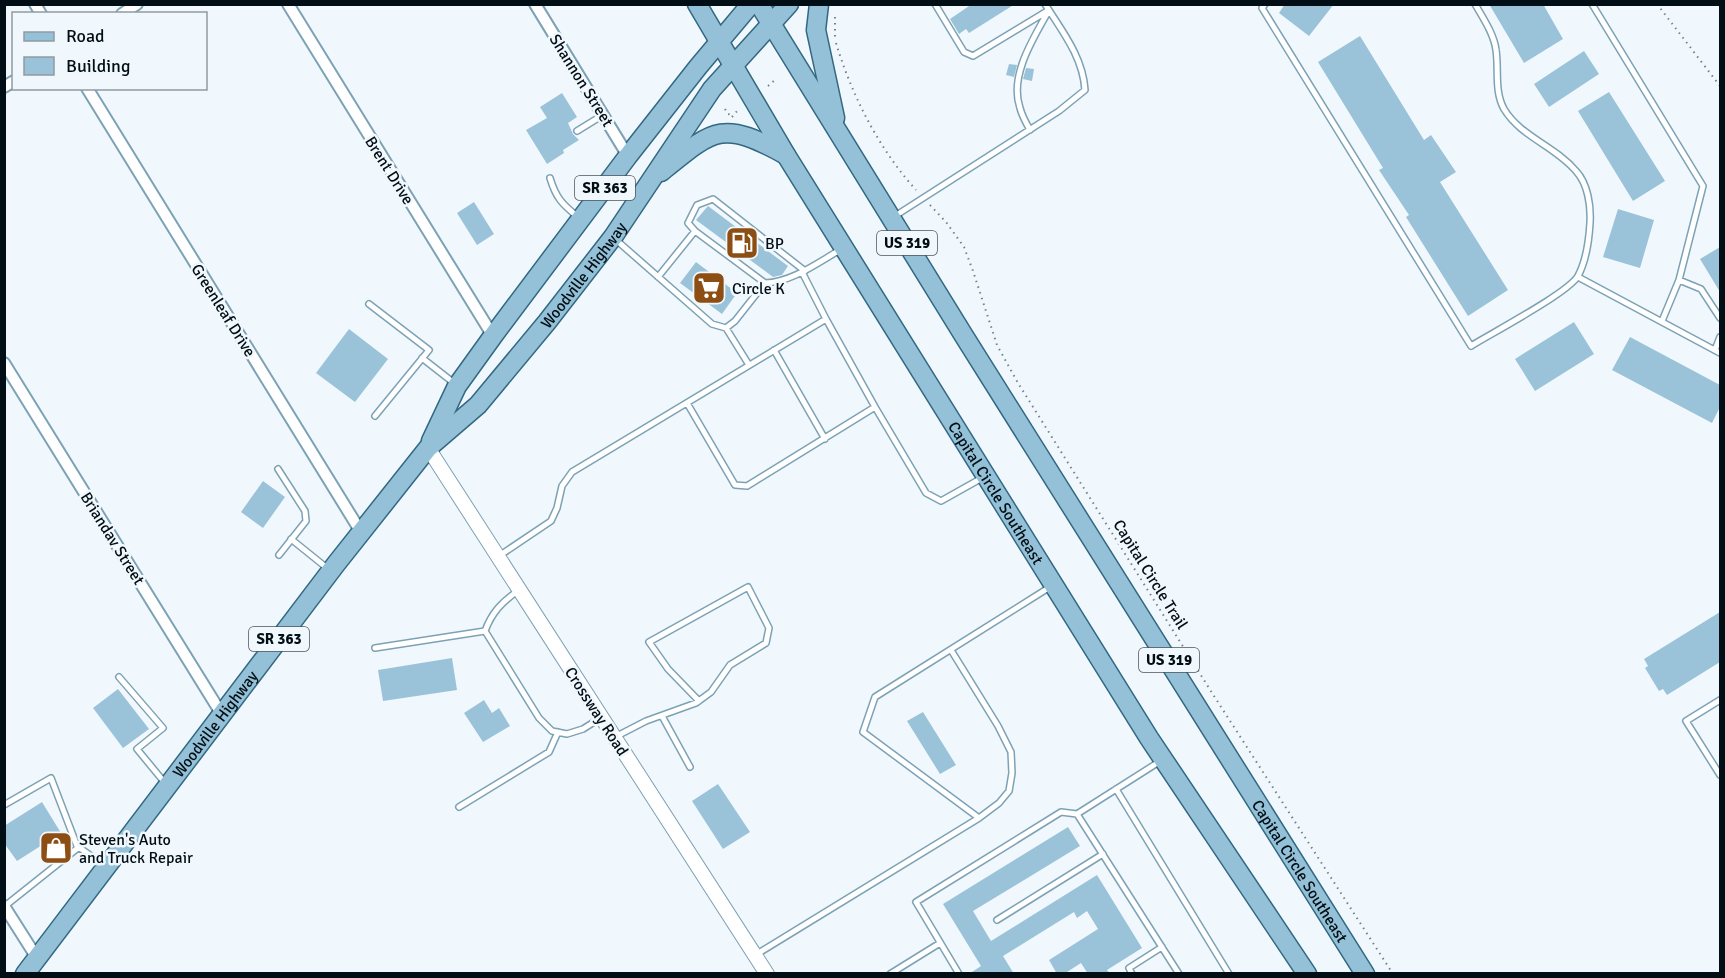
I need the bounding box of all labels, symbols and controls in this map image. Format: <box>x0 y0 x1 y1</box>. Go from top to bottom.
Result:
legend <box>12 12 207 90</box>
text: Road <box>66 25 105 47</box>
street label: Shannon Street <box>545 31 618 131</box>
text: Building <box>66 55 130 77</box>
street label: Brent Drive <box>360 133 418 208</box>
road number: SR 363 <box>575 176 635 200</box>
street label: Woodville Highway <box>537 218 632 333</box>
fuel station icon: BP <box>724 225 760 261</box>
road number: US 319 <box>877 231 937 255</box>
place label: BP <box>765 234 784 254</box>
street label: Greenleaf Drive <box>187 260 260 361</box>
supermarket icon: Circle K <box>691 270 727 306</box>
place label: Circle K <box>732 279 785 299</box>
street label: Capital Circle Southeast <box>943 418 1048 569</box>
street label: Briandav Street <box>76 488 149 589</box>
street label: Capital Circle Trail <box>1108 516 1192 633</box>
road number: SR 363 <box>249 627 309 651</box>
road number: US 319 <box>1139 648 1199 672</box>
street label: Crossway Road <box>560 663 632 760</box>
street label: Woodville Highway <box>169 667 263 782</box>
street label: Capital Circle Southeast <box>1247 796 1352 947</box>
shop icon: Steven's Auto and Truck Repair <box>38 830 74 866</box>
place label: Steven's Auto and Truck Repair <box>79 830 193 868</box>

